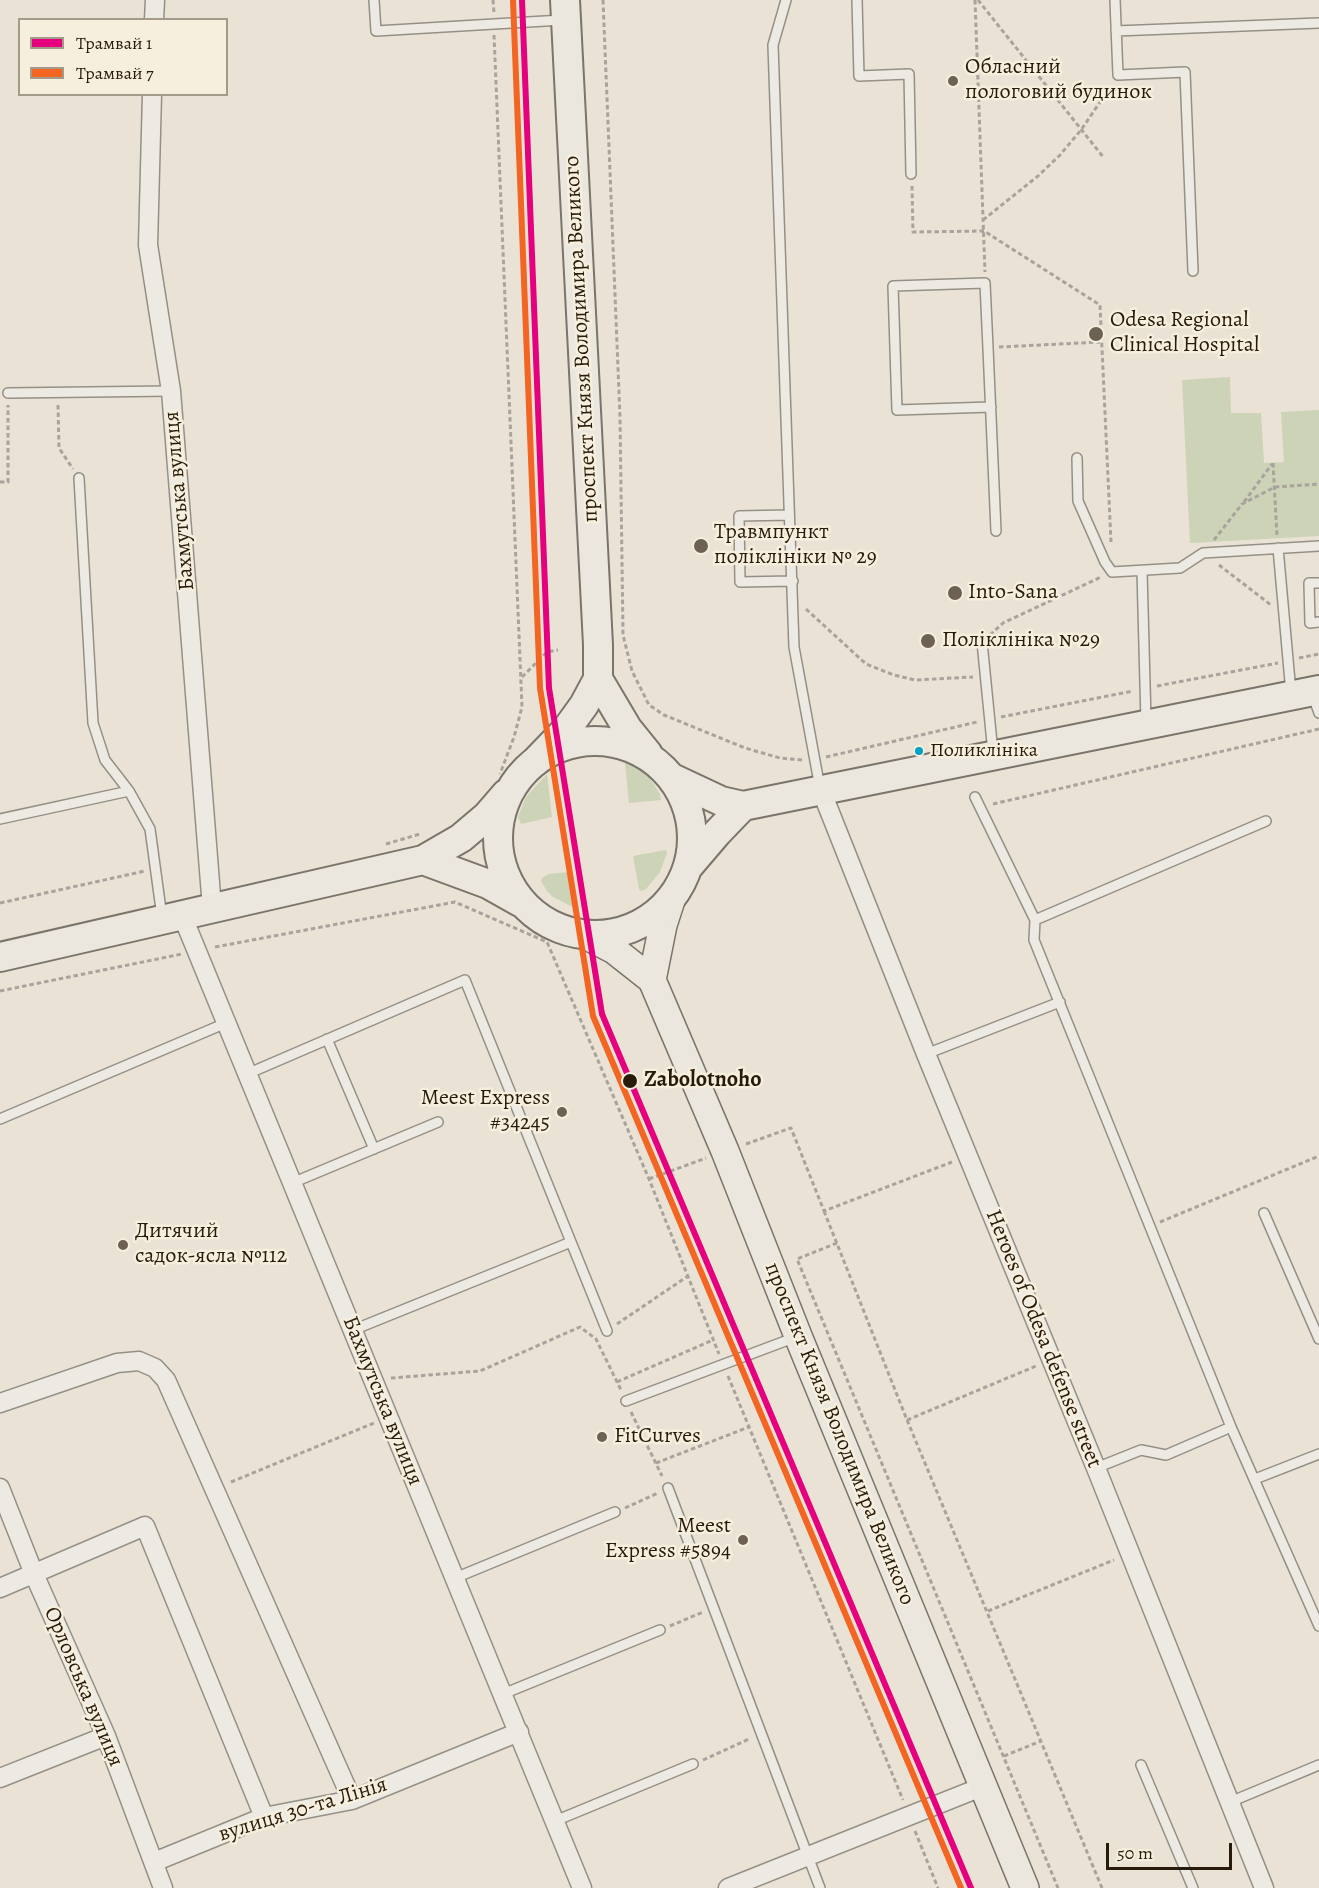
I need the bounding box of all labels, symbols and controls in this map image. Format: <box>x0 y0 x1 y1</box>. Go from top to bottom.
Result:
legend <box>18 18 228 96</box>
text: Трамвай 1 <box>76 31 152 55</box>
place label: Обласний пологовий будинок <box>965 55 1152 106</box>
text: Трамвай 7 <box>76 61 154 85</box>
marker: Обласний пологовий будинок <box>946 74 960 88</box>
street label: проспект Князя Володимира Великого <box>559 155 605 523</box>
place label: Odesa Regional Clinical Hospital <box>1110 308 1259 360</box>
marker: Odesa Regional Clinical Hospital <box>1087 325 1105 343</box>
street label: Бахмутська вулиця <box>159 410 201 592</box>
place label: Травмпункт поліклініки № 29 <box>714 520 877 572</box>
marker: Травмпункт поліклініки № 29 <box>692 537 710 555</box>
place label: Into-Sana <box>968 580 1058 606</box>
marker: Into-Sana <box>946 584 964 602</box>
place label: Поліклініка №29 <box>942 628 1100 654</box>
marker: Поліклініка №29 <box>919 632 937 650</box>
place label: Поликлініка <box>930 739 1038 763</box>
marker: Поликлініка <box>913 745 925 757</box>
place label: Zabolotnoho <box>644 1068 761 1094</box>
marker: Zabolotnoho <box>621 1072 639 1090</box>
place label: Meest Express #34245 <box>421 1086 550 1138</box>
marker: Meest Express #34245 <box>555 1105 569 1119</box>
street label: Heroes of Odesa defense street <box>979 1206 1107 1472</box>
place label: Дитячий садок-ясла №112 <box>135 1219 287 1270</box>
marker: Дитячий садок-ясла №112 <box>116 1238 130 1252</box>
street label: проспект Князя Володимира Великого <box>758 1259 920 1609</box>
street label: Бахмутська вулиця <box>336 1312 428 1490</box>
place label: FitCurves <box>614 1424 701 1450</box>
marker: FitCurves <box>595 1430 609 1444</box>
place label: Meest Express #5894 <box>605 1514 731 1566</box>
marker: Meest Express #5894 <box>736 1533 750 1547</box>
street label: Орловська вулиця <box>37 1603 129 1771</box>
street label: вулиця 30-та Лінія <box>216 1772 390 1848</box>
scale bar <box>1109 1831 1235 1869</box>
text: 50 m <box>1117 1841 1153 1865</box>

